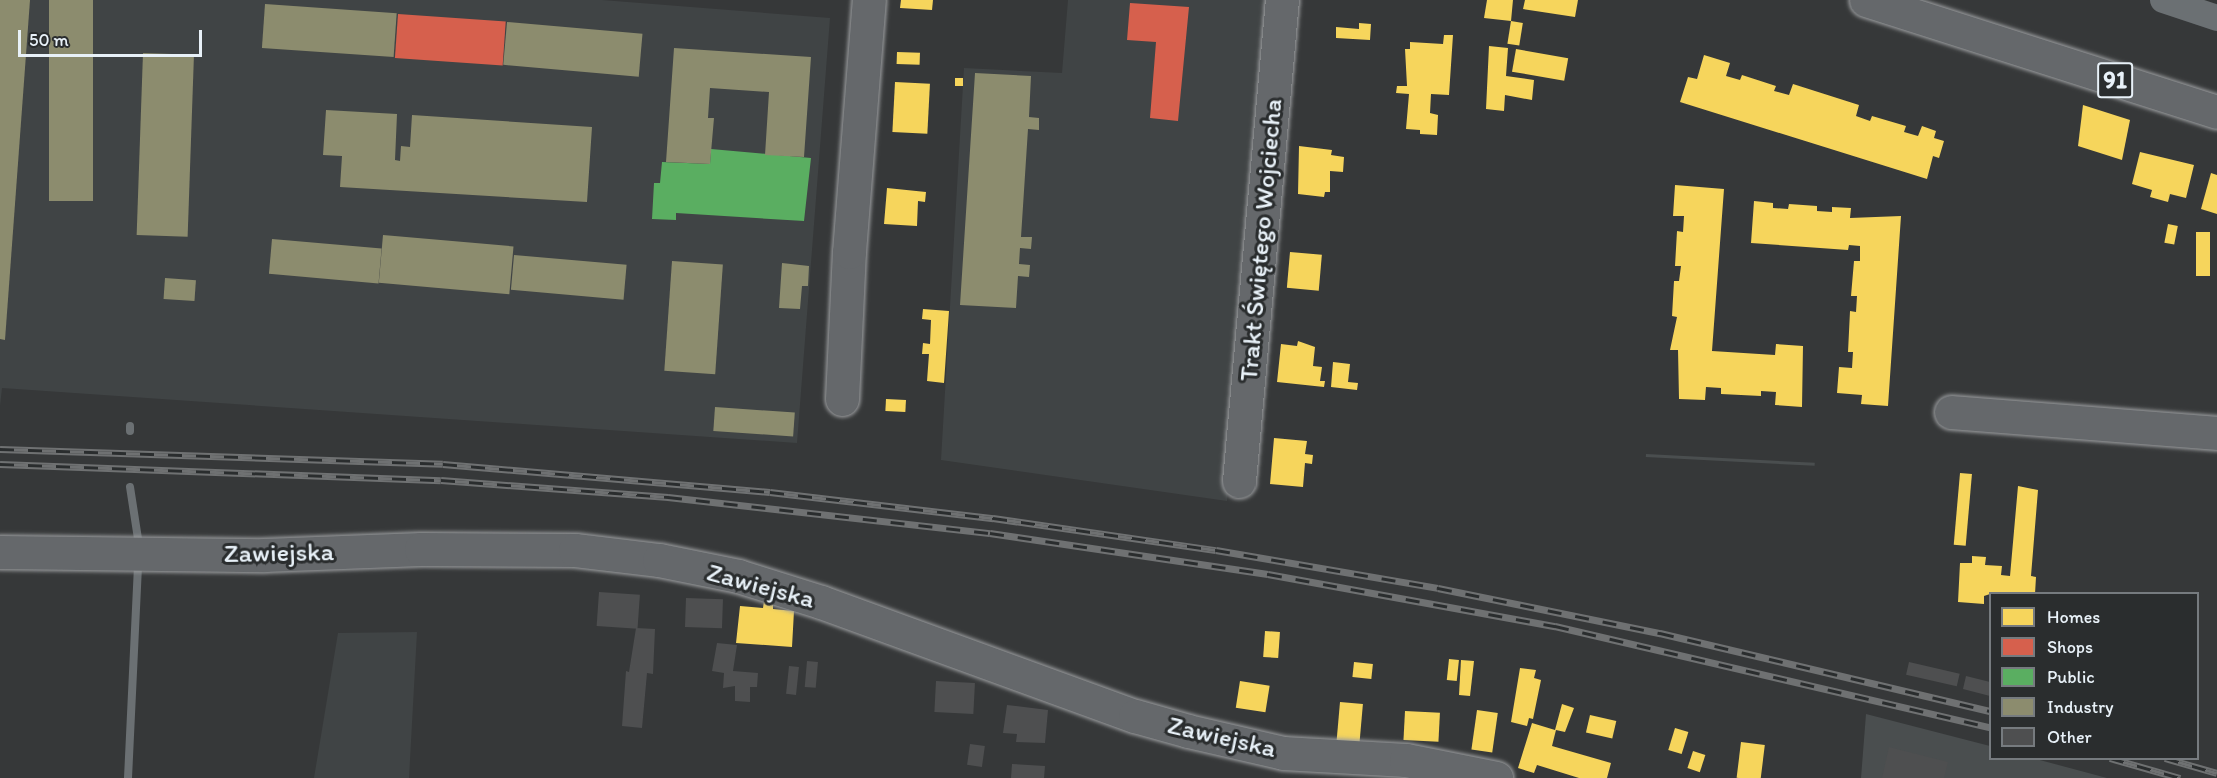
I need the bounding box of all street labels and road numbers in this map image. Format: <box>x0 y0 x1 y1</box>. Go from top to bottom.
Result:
road number: 91 <box>2097 59 2133 101</box>
street label: Trakt Świętego Wojciecha <box>1233 98 1289 382</box>
street label: Zawiejska <box>224 536 334 570</box>
street label: Zawiejska <box>704 557 818 615</box>
street label: Zawiejska <box>1165 709 1279 765</box>

